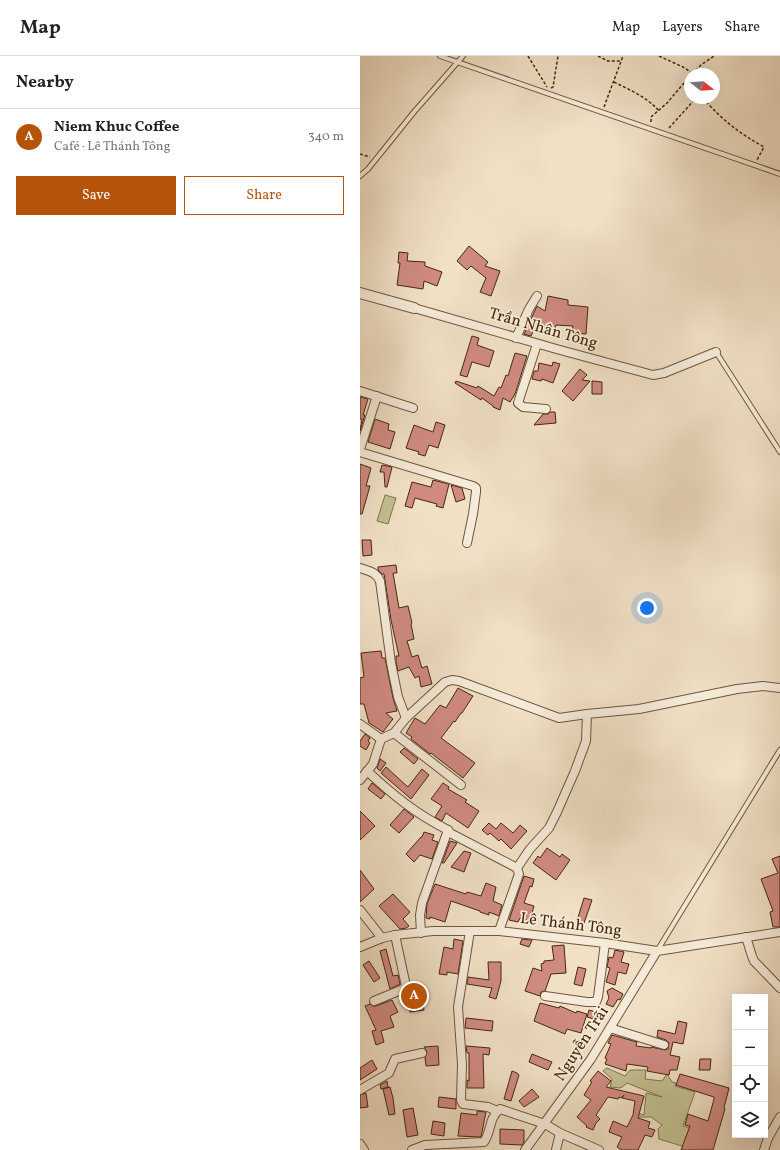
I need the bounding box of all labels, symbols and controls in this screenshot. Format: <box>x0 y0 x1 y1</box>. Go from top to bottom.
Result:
text: Map <box>20 15 61 41</box>
text: Map <box>612 18 640 37</box>
text: Layers <box>662 18 702 37</box>
text: Share <box>724 18 760 37</box>
north arrow <box>684 68 720 104</box>
text: Nearby <box>16 71 74 94</box>
text: Niem Khuc Coffee <box>54 117 179 138</box>
text: A <box>24 128 34 146</box>
text: 340 m <box>308 128 344 146</box>
text: Café · Lê Thánh Tông <box>54 138 170 156</box>
button: Save <box>16 176 176 215</box>
button: Share <box>184 176 344 215</box>
street label: Trần Nhân Tông <box>486 303 600 355</box>
your location <box>637 598 657 618</box>
street label: Lê Thánh Tông <box>519 908 623 942</box>
pin: A <box>401 981 427 1011</box>
map controls <box>732 994 768 1138</box>
button: + <box>732 994 768 1030</box>
street label: Nguyễn Trãi <box>550 1002 615 1086</box>
button: − <box>732 1030 768 1066</box>
button: locate <box>732 1066 768 1102</box>
button: layers <box>732 1102 768 1138</box>

